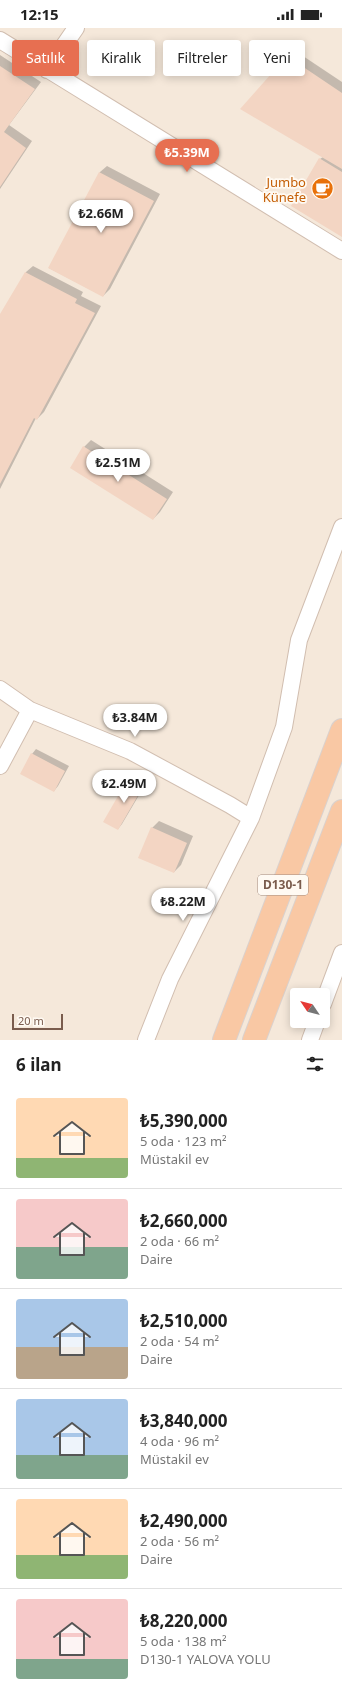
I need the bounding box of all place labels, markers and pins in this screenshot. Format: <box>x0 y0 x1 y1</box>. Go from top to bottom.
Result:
pin: ₺5.39M <box>154 139 220 173</box>
place label: Jumbo Künefe <box>263 173 306 206</box>
cafe icon: Jumbo Künefe <box>309 176 335 202</box>
pin: ₺2.66M <box>68 200 134 234</box>
pin: ₺2.51M <box>85 449 151 483</box>
pin: ₺3.84M <box>102 704 168 738</box>
pin: ₺2.49M <box>91 770 157 804</box>
pin: ₺8.22M <box>150 888 216 922</box>

